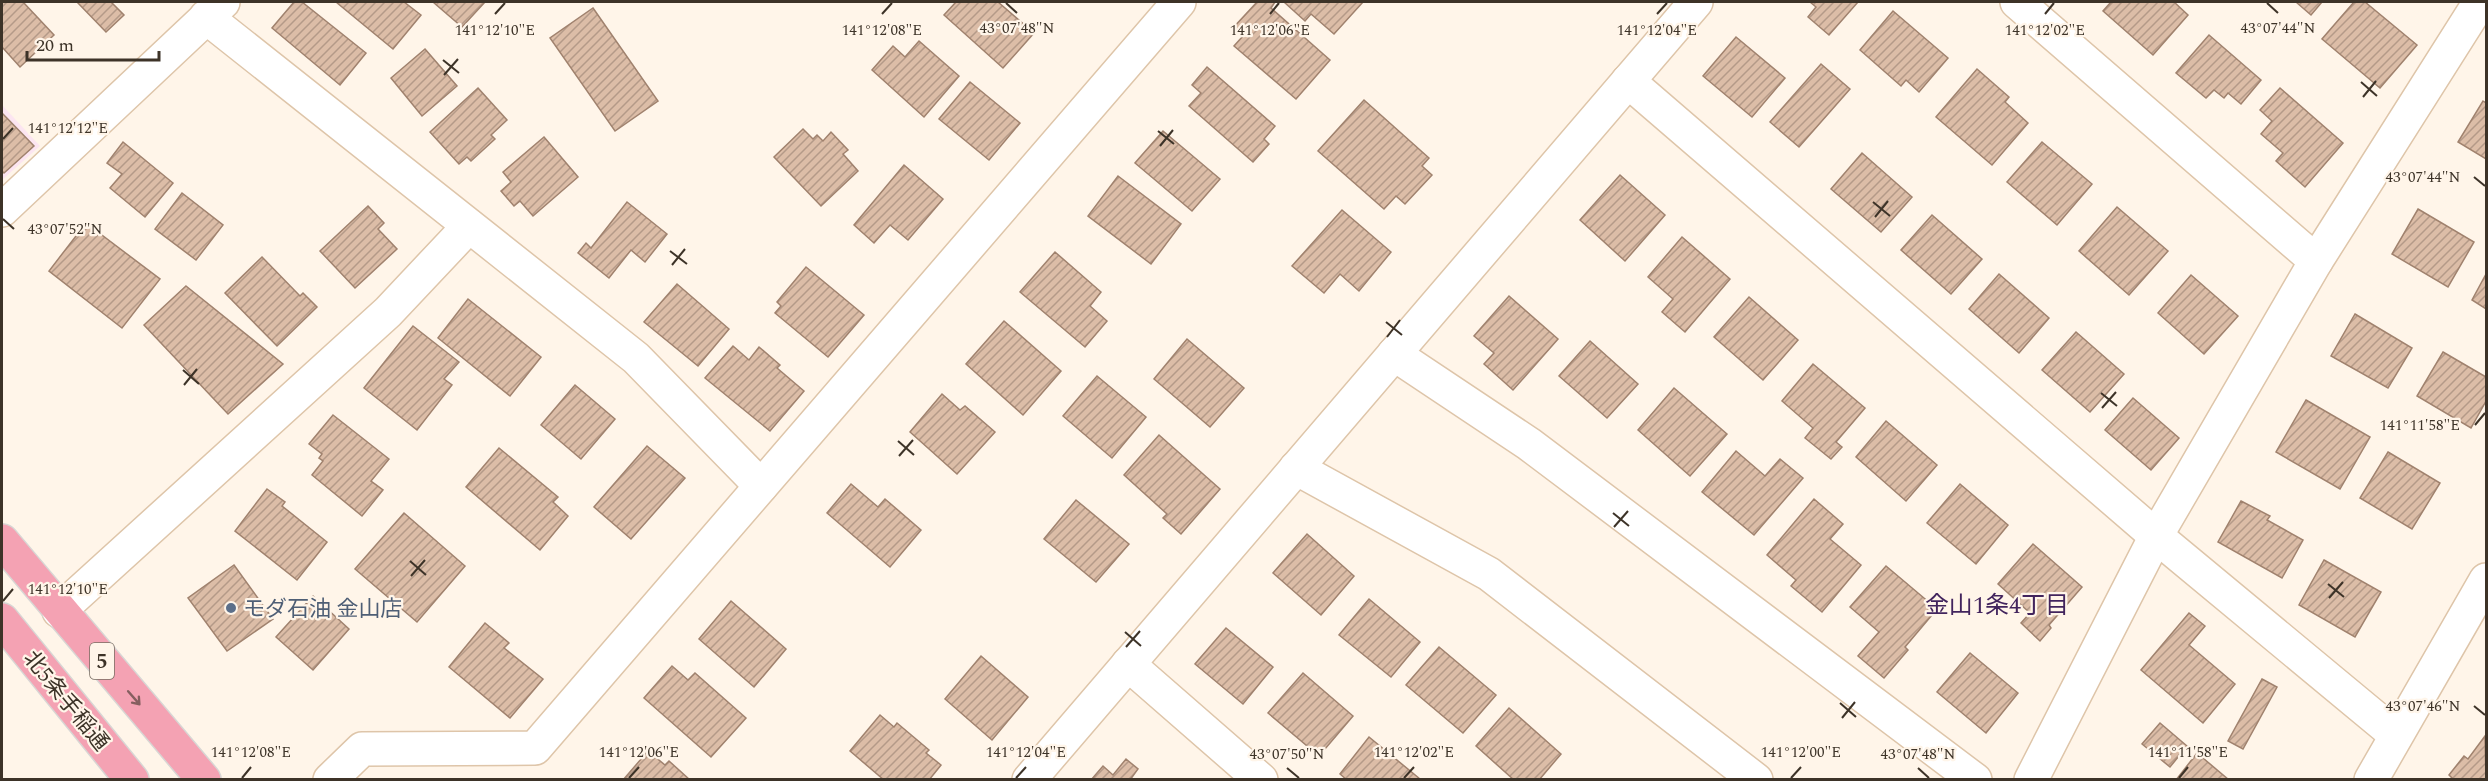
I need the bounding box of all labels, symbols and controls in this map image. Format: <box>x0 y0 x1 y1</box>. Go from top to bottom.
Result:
text: 43°07'48"N <box>980 17 1055 40</box>
text: 43°07'44"N <box>2241 17 2316 40</box>
text: 141°12'10"E <box>455 19 535 42</box>
text: 141°12'08"E <box>842 19 922 42</box>
text: 141°12'06"E <box>1230 19 1310 42</box>
text: 141°12'04"E <box>1617 19 1697 42</box>
text: 141°12'02"E <box>2005 19 2085 42</box>
scale bar <box>27 24 159 62</box>
text: 20 m <box>36 32 74 59</box>
text: 141°12'12"E <box>28 117 108 140</box>
text: 43°07'44"N <box>2386 166 2461 189</box>
text: 43°07'52"N <box>28 218 103 241</box>
text: 141°11'58"E <box>2380 414 2460 437</box>
text: 141°12'10"E <box>28 578 108 601</box>
district label: 金山1条4丁目 <box>1925 588 2069 624</box>
place label: モダ石油 金山店 <box>243 593 403 626</box>
marker: モダ石油 金山店 <box>224 601 238 615</box>
road number: 5 <box>90 643 114 679</box>
street label: 北5条手稲通 <box>15 644 117 758</box>
one-way arrow <box>127 690 141 705</box>
text: 43°07'46"N <box>2386 695 2461 718</box>
text: 141°12'08"E <box>211 741 291 764</box>
text: 141°12'06"E <box>599 741 679 764</box>
text: 141°12'04"E <box>986 741 1066 764</box>
text: 141°12'02"E <box>1374 741 1454 764</box>
text: 141°12'00"E <box>1761 741 1841 764</box>
text: 141°11'58"E <box>2148 741 2228 764</box>
text: 43°07'50"N <box>1250 743 1325 766</box>
text: 43°07'48"N <box>1881 743 1956 766</box>

